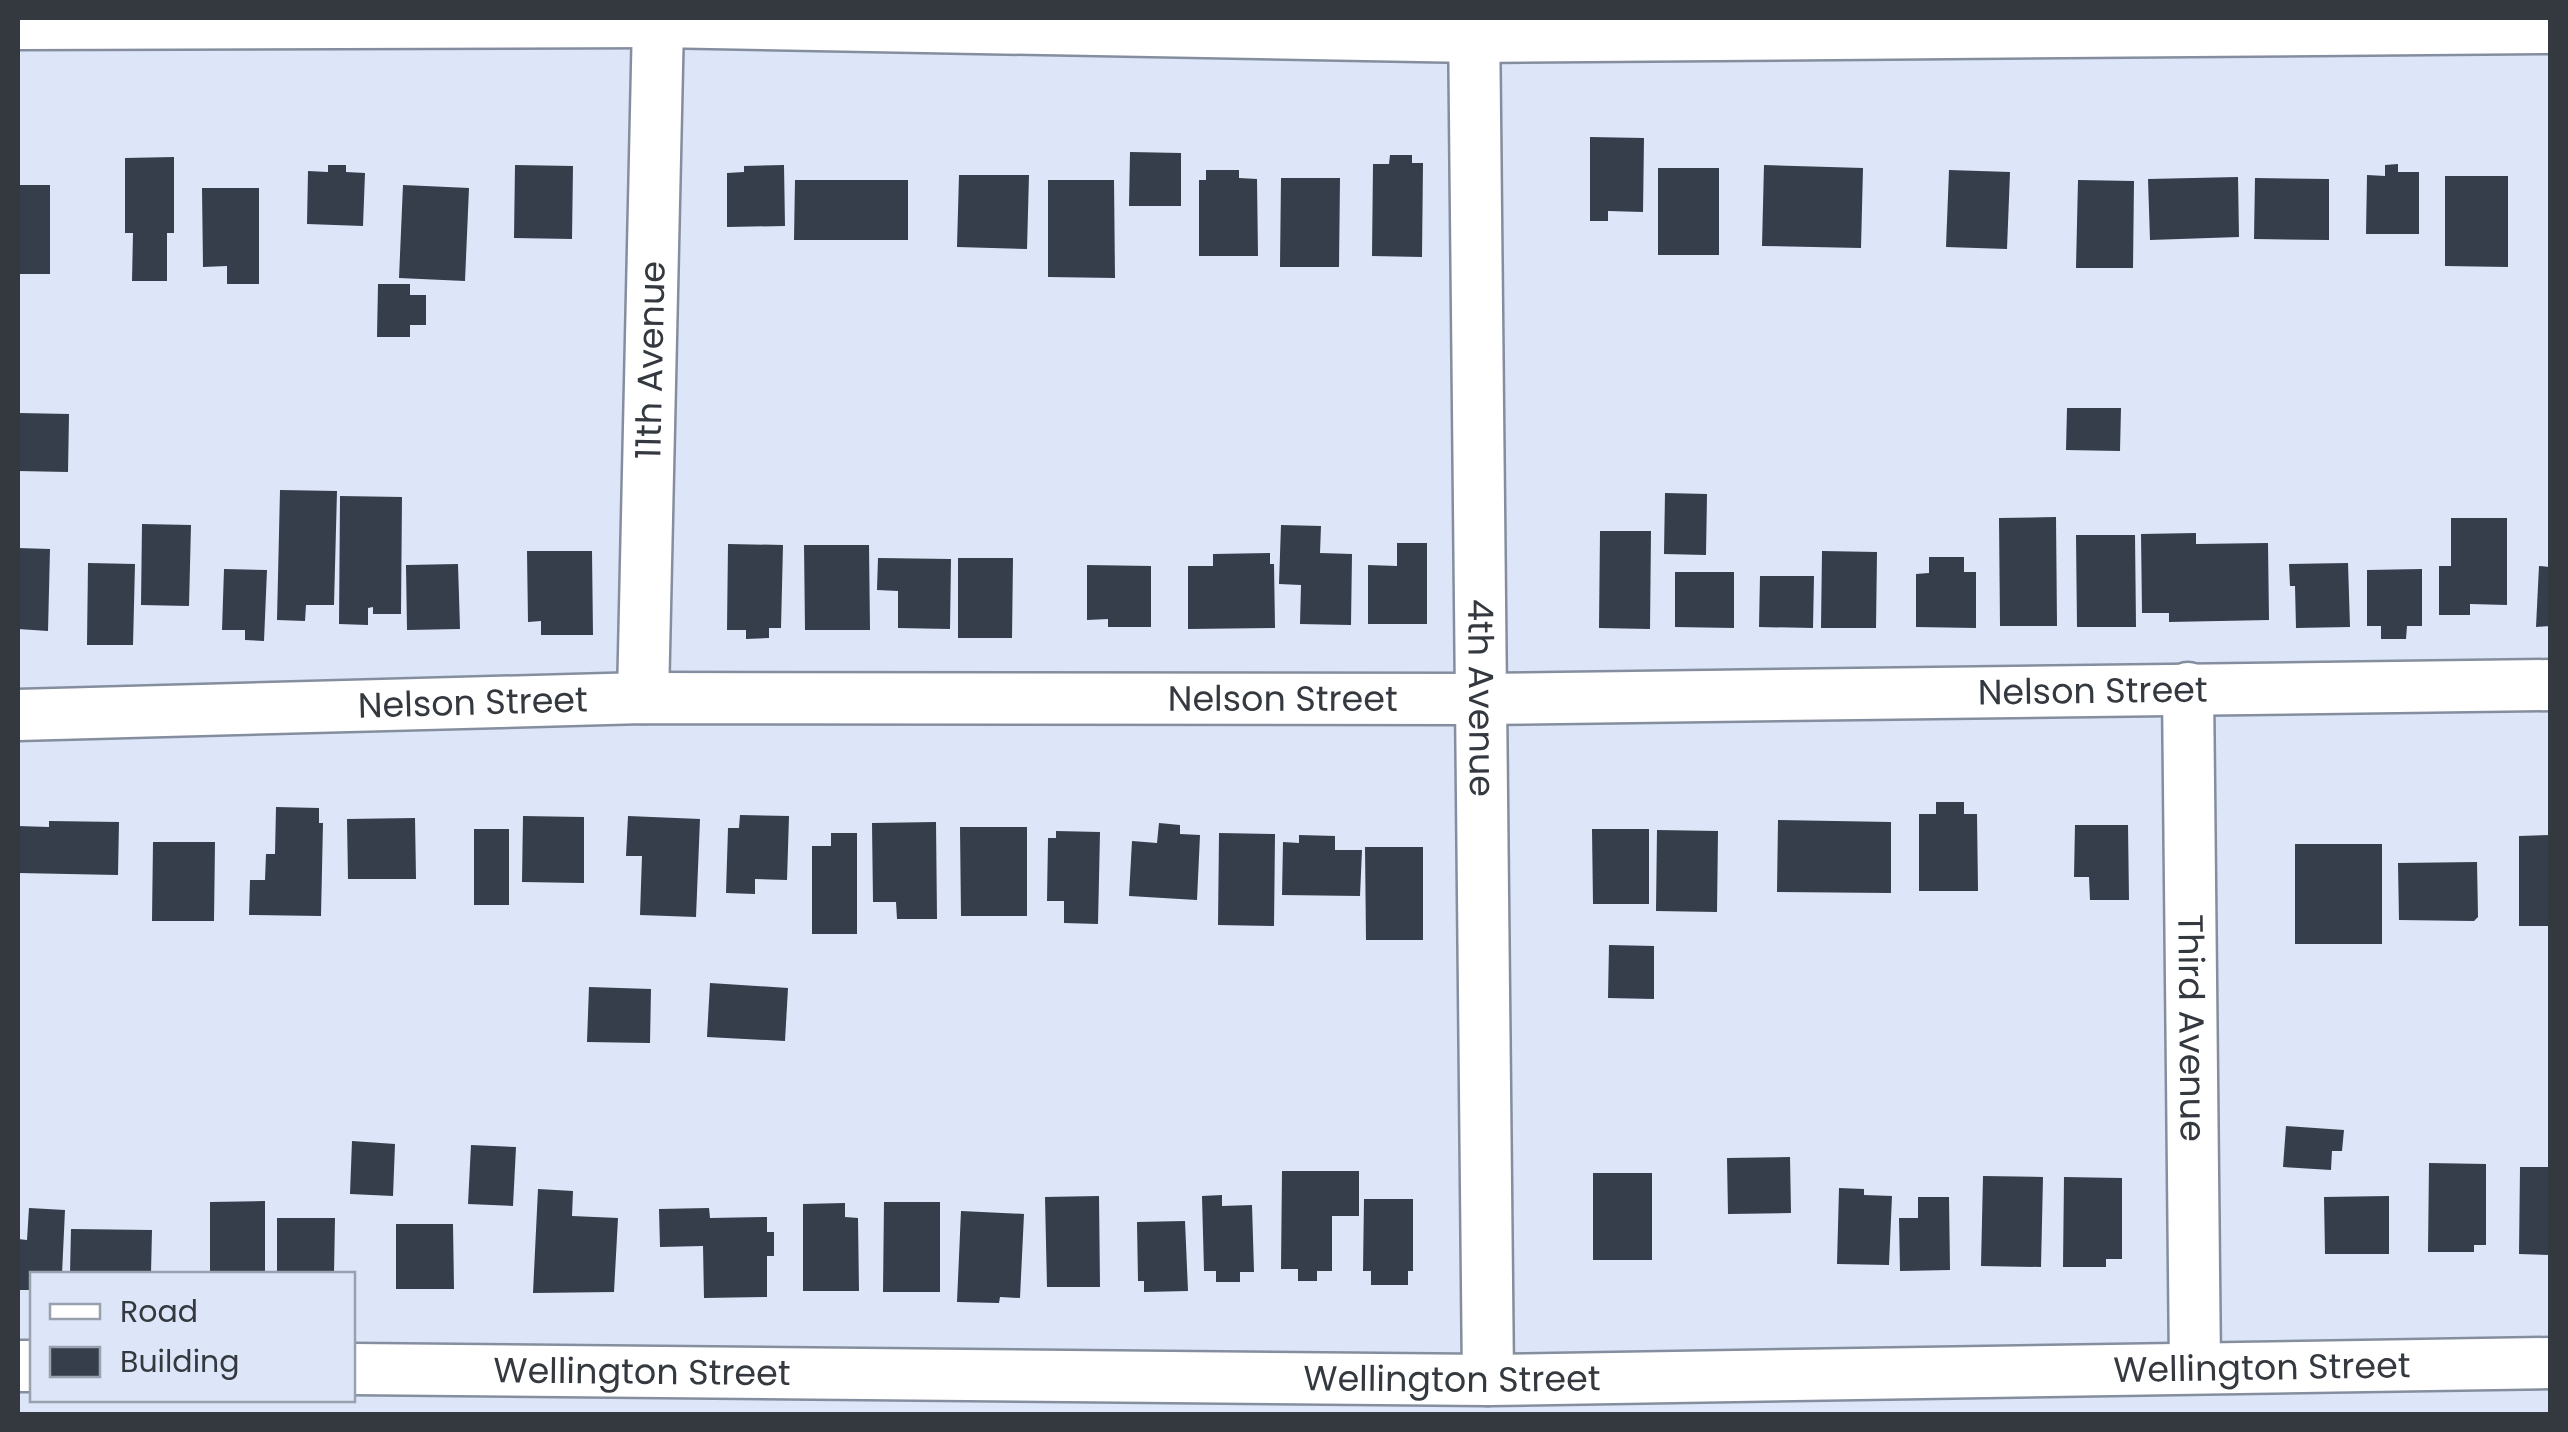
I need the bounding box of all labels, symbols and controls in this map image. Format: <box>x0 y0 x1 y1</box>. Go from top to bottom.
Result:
street label: 11th Avenue <box>623 260 677 460</box>
street label: 4th Avenue <box>1456 599 1507 797</box>
street label: Nelson Street <box>1977 664 2208 716</box>
street label: Nelson Street <box>1168 674 1398 723</box>
street label: Nelson Street <box>357 675 588 730</box>
street label: Third Avenue <box>2166 914 2218 1142</box>
legend <box>30 1272 355 1402</box>
text: Road <box>120 1290 198 1333</box>
text: Building <box>120 1340 240 1383</box>
street label: Wellington Street <box>2113 1340 2411 1394</box>
street label: Wellington Street <box>493 1345 791 1397</box>
street label: Wellington Street <box>1303 1353 1601 1404</box>

